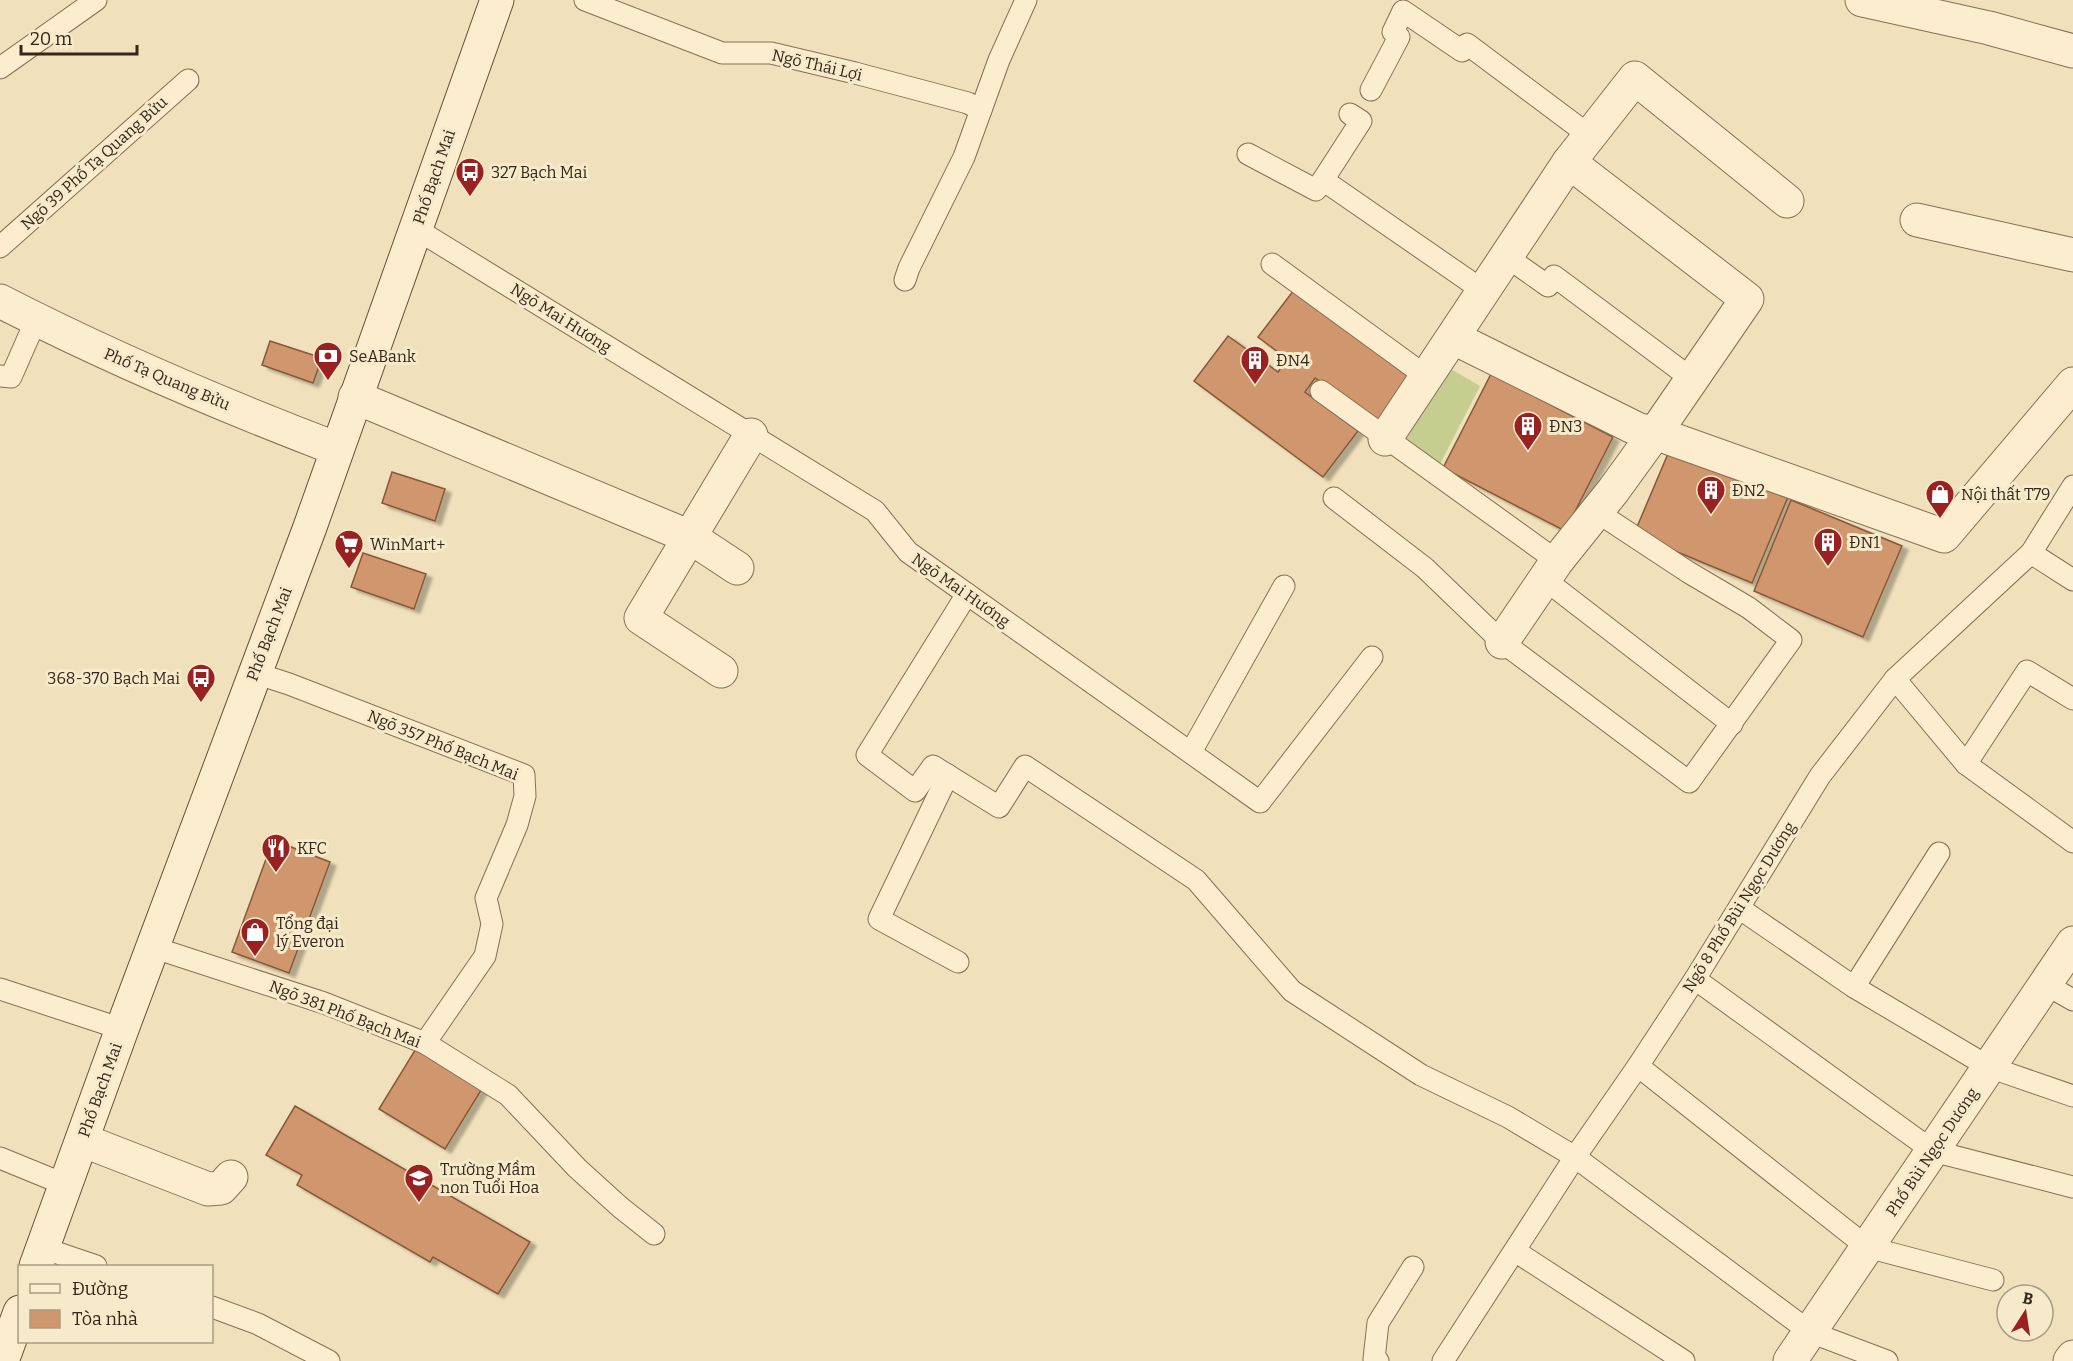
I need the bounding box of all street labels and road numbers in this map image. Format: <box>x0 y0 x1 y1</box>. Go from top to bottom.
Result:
street label: Ngõ Thái Lợi <box>770 45 864 85</box>
street label: Ngõ 39 Phố Tạ Quang Bửu <box>16 91 171 234</box>
street label: Phố Bạch Mai <box>408 127 459 227</box>
street label: Ngõ Mai Hương <box>507 279 615 357</box>
street label: Phố Tạ Quang Bửu <box>101 343 233 414</box>
street label: Ngõ Mai Hương <box>908 549 1014 631</box>
street label: Phố Bạch Mai <box>241 584 296 684</box>
street label: Ngõ 357 Phố Bạch Mai <box>365 705 522 784</box>
street label: Ngõ 8 Phố Bùi Ngọc Dương <box>1678 818 1799 996</box>
street label: Ngõ 381 Phố Bạch Mai <box>266 975 424 1052</box>
street label: Phố Bạch Mai <box>73 1040 126 1140</box>
street label: Phố Bùi Ngọc Dương <box>1881 1083 1982 1220</box>

